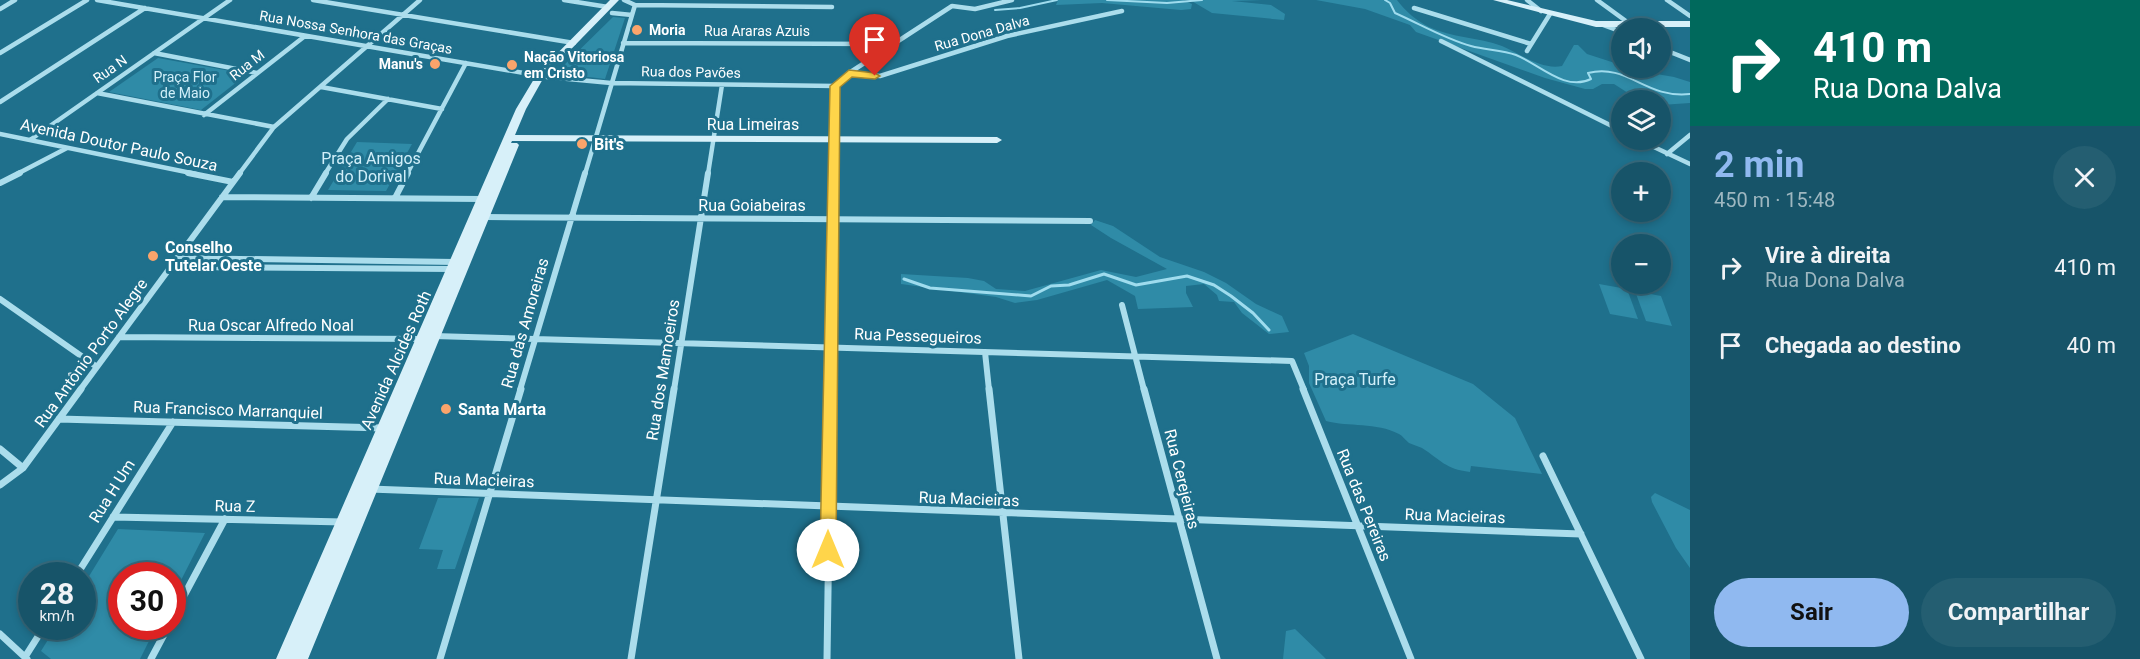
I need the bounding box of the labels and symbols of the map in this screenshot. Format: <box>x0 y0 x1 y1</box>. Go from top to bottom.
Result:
street label: Rua Nossa Senhora das Graças <box>258 7 454 57</box>
street label: Rua Dona Dalva <box>933 12 1031 54</box>
pin <box>849 14 900 76</box>
place label: Moria <box>649 22 686 38</box>
marker: Moria <box>630 23 644 37</box>
street label: Rua Araras Azuis <box>704 23 810 39</box>
street label: Rua M <box>226 46 268 84</box>
place label: Nação Vitoriosa em Cristo <box>524 49 625 81</box>
street label: Rua N <box>90 52 130 86</box>
place label: Manu's <box>379 56 423 72</box>
marker: Manu's <box>428 57 442 71</box>
marker: Nação Vitoriosa em Cristo <box>505 58 519 72</box>
street label: Rua dos Pavões <box>641 63 741 81</box>
park label: Praça Flor de Maio <box>153 69 217 101</box>
street label: Avenida Doutor Paulo Souza <box>19 115 219 175</box>
street label: Rua Limeiras <box>707 115 799 134</box>
place label: Bit's <box>594 135 624 154</box>
marker: Bit's <box>575 137 589 151</box>
park label: Praça Amigos do Dorival <box>321 149 421 186</box>
street label: Rua Goiabeiras <box>698 196 806 215</box>
place label: Conselho Tutelar Oeste <box>165 238 262 275</box>
marker: Conselho Tutelar Oeste <box>146 249 160 263</box>
street label: Rua das Amoreiras <box>497 256 553 390</box>
street label: Rua Antônio Porto Alegre <box>31 275 151 431</box>
street label: Avenida Alcides Roth <box>357 288 435 432</box>
street label: Rua dos Mamoeiros <box>642 298 684 442</box>
street label: Rua Oscar Alfredo Noal <box>188 316 354 335</box>
street label: Rua Pessegueiros <box>854 324 982 348</box>
park label: Praça Turfe <box>1314 370 1396 389</box>
street label: Rua Francisco Marranquiel <box>133 397 323 423</box>
place label: Santa Marta <box>458 400 547 419</box>
marker: Santa Marta <box>439 402 453 416</box>
street label: Rua Cerejeiras <box>1160 427 1204 531</box>
street label: Rua das Pereiras <box>1333 446 1395 564</box>
street label: Rua H Um <box>85 456 139 526</box>
street label: Rua Macieiras <box>433 469 535 491</box>
street label: Rua Macieiras <box>918 488 1020 510</box>
street label: Rua Z <box>214 496 256 516</box>
street label: Rua Macieiras <box>1404 505 1506 527</box>
position arrow <box>796 518 860 582</box>
speed limit sign: 30 <box>108 562 186 640</box>

